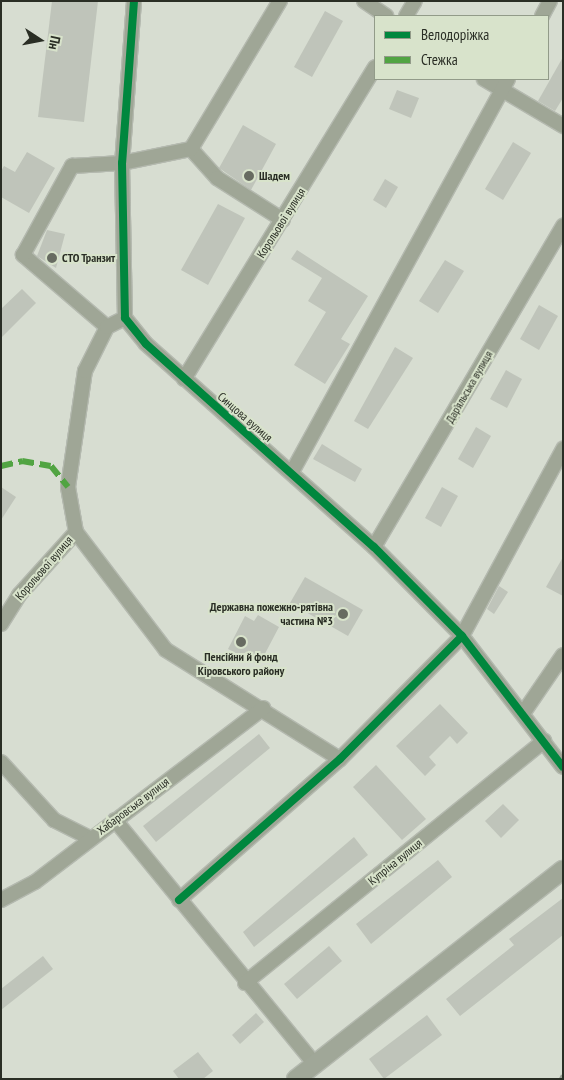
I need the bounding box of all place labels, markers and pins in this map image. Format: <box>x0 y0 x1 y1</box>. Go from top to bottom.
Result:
place label: Шадем <box>259 169 290 183</box>
marker: Шадем <box>243 170 255 182</box>
place label: СТО Транзит <box>62 251 116 265</box>
marker: СТО Транзит <box>46 252 58 264</box>
place label: Державна пожежно-рятівна частина №3 <box>210 600 333 628</box>
marker: Державна пожежно-рятівна частина №3 <box>337 608 349 620</box>
marker: Пенсійни й фонд Кіровського району <box>235 636 247 648</box>
place label: Пенсійни й фонд Кіровського району <box>198 650 284 678</box>

